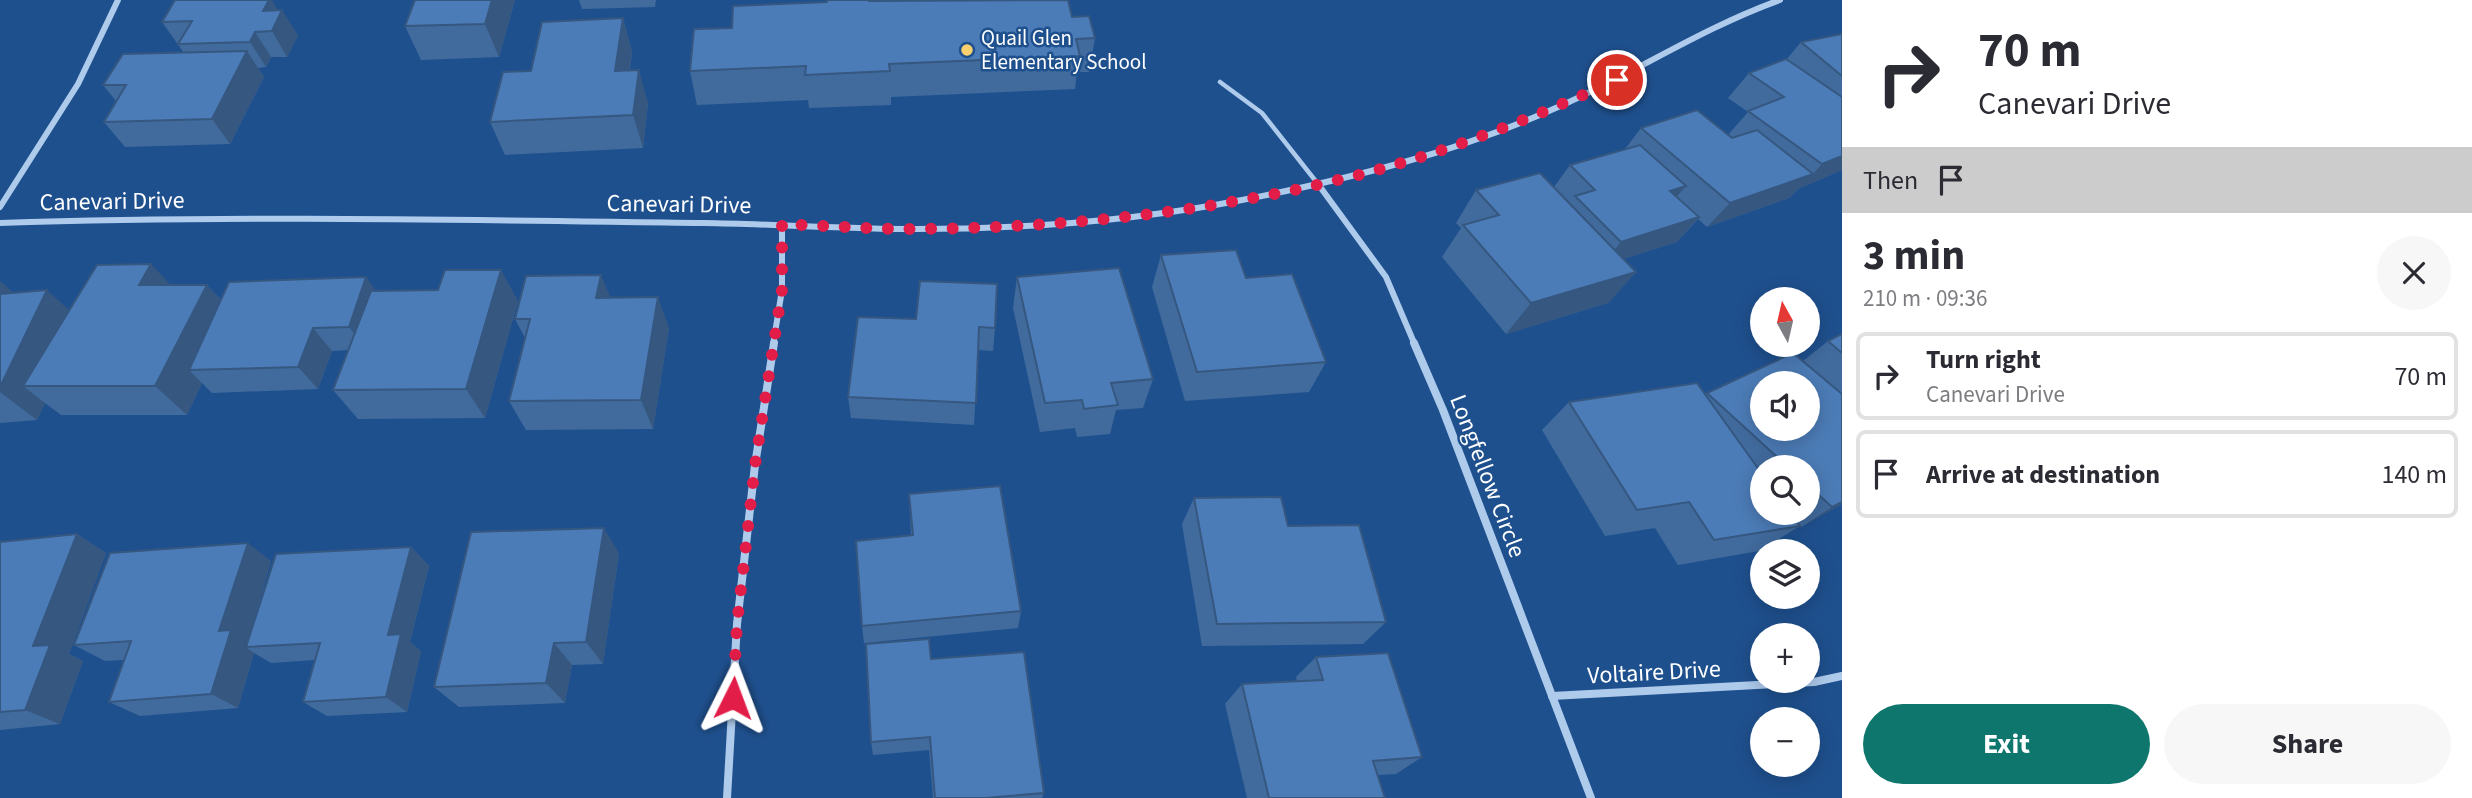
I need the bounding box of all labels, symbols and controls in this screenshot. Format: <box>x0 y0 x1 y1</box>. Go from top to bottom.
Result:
text: 70 m <box>1978 16 2082 86</box>
place label: Quail Glen Elementary School <box>981 23 1147 77</box>
icon: right <box>1863 28 1954 119</box>
marker: Quail Glen Elementary School <box>959 42 975 58</box>
pin <box>1587 50 1647 110</box>
icon: arrive <box>1598 61 1636 99</box>
text: Canevari Drive <box>1978 81 2171 127</box>
icon: arrive <box>1932 161 1970 199</box>
text: Then <box>1863 162 1918 199</box>
street label: Canevari Drive <box>39 183 185 220</box>
street label: Canevari Drive <box>606 186 752 223</box>
text: 3 min <box>1863 226 1965 286</box>
button: close <box>2377 236 2451 310</box>
text: 210 m · 09:36 <box>1863 282 1987 315</box>
north arrow <box>1750 287 1820 357</box>
map controls <box>1750 287 1820 777</box>
text: Turn right <box>1926 341 2041 378</box>
icon: right <box>1867 357 1905 395</box>
text: 70 m <box>2394 358 2447 395</box>
button: sound <box>1750 371 1820 441</box>
text: Canevari Drive <box>1926 378 2065 411</box>
street label: Longfellow Circle <box>1440 390 1535 563</box>
button: search <box>1750 455 1820 525</box>
icon: arrive <box>1867 455 1905 493</box>
text: Arrive at destination <box>1926 456 2160 493</box>
text: 140 m <box>2381 456 2447 493</box>
button: layers <box>1750 539 1820 609</box>
button: + <box>1750 623 1820 693</box>
street label: Voltaire Drive <box>1586 652 1722 693</box>
position arrow <box>696 661 770 735</box>
button: Exit <box>1863 704 2150 784</box>
button: Share <box>2164 704 2451 784</box>
button: − <box>1750 707 1820 777</box>

